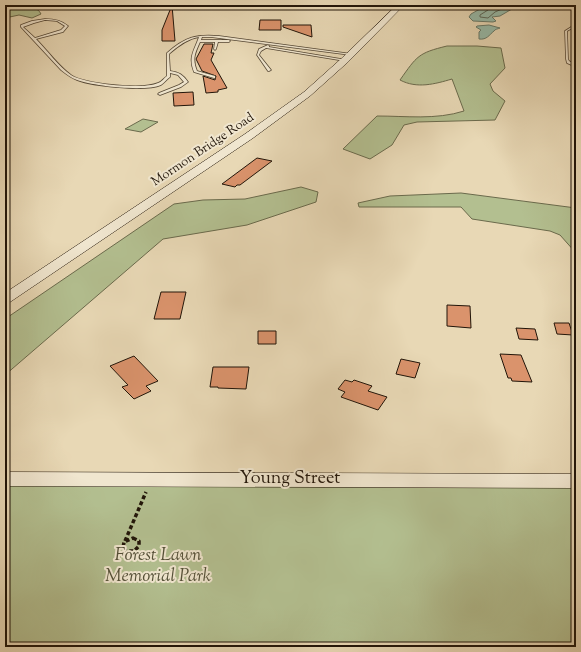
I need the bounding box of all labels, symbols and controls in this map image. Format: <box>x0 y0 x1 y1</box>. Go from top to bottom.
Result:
street label: Mormon Bridge Road <box>148 109 258 191</box>
street label: Young Street <box>240 466 340 492</box>
park label: Forest Lawn Memorial Park <box>105 543 211 590</box>

